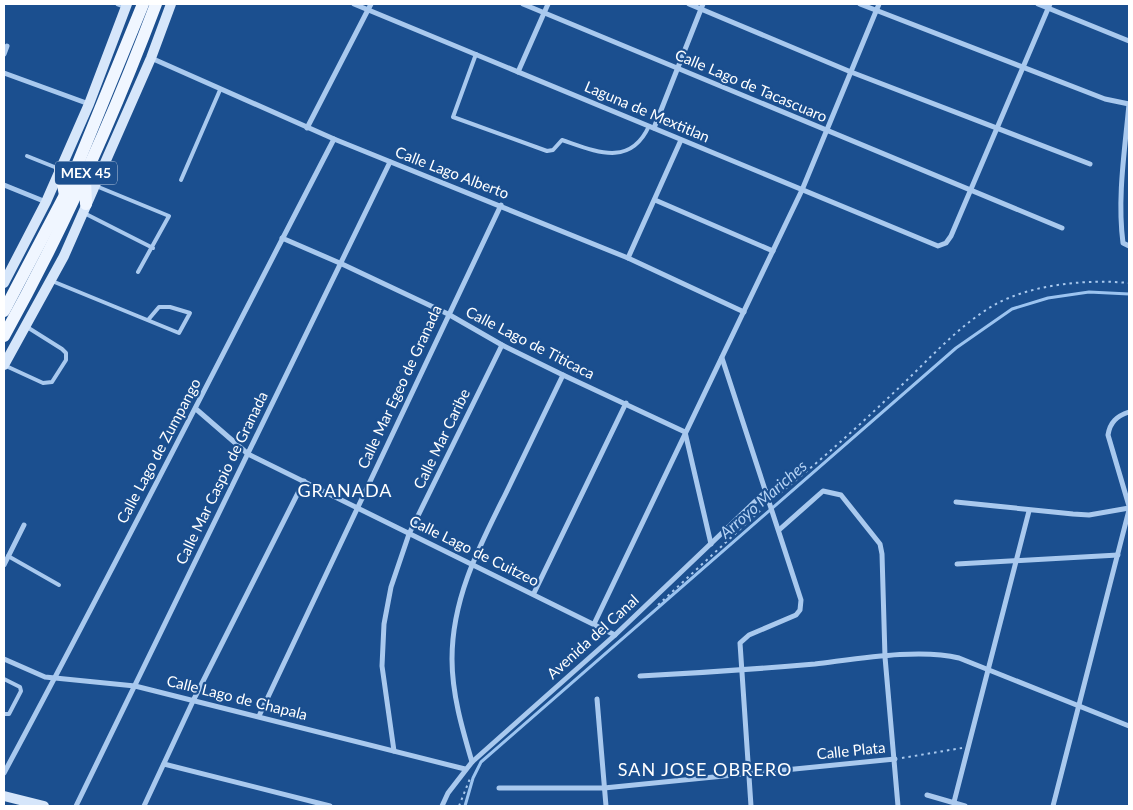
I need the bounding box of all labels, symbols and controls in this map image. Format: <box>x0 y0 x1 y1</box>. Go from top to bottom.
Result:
street label: Calle Lago de Tacascuaro <box>673 45 830 125</box>
street label: Laguna de Mextitlan <box>582 77 713 146</box>
street label: Calle Lago Alberto <box>393 142 512 202</box>
road number: MEX 45 <box>55 162 117 184</box>
street label: Calle Mar Egeo de Granada <box>353 302 445 471</box>
street label: Calle Lago de Titicaca <box>463 302 598 382</box>
street label: Calle Lago de Zumpango <box>112 375 204 526</box>
street label: Calle Mar Caribe <box>409 385 473 492</box>
street label: Calle Mar Caspio de Granada <box>171 388 271 567</box>
water label: Arroyo Mariches <box>715 455 810 542</box>
district label: GRANADA <box>297 479 393 501</box>
street label: Calle Lago de Cuitzeo <box>407 511 542 589</box>
street label: Avenida del Canal <box>543 590 642 682</box>
street label: Calle Lago de Chapala <box>165 671 309 723</box>
street label: Calle Plata <box>816 737 886 763</box>
district label: SAN JOSE OBRERO <box>618 758 792 780</box>

